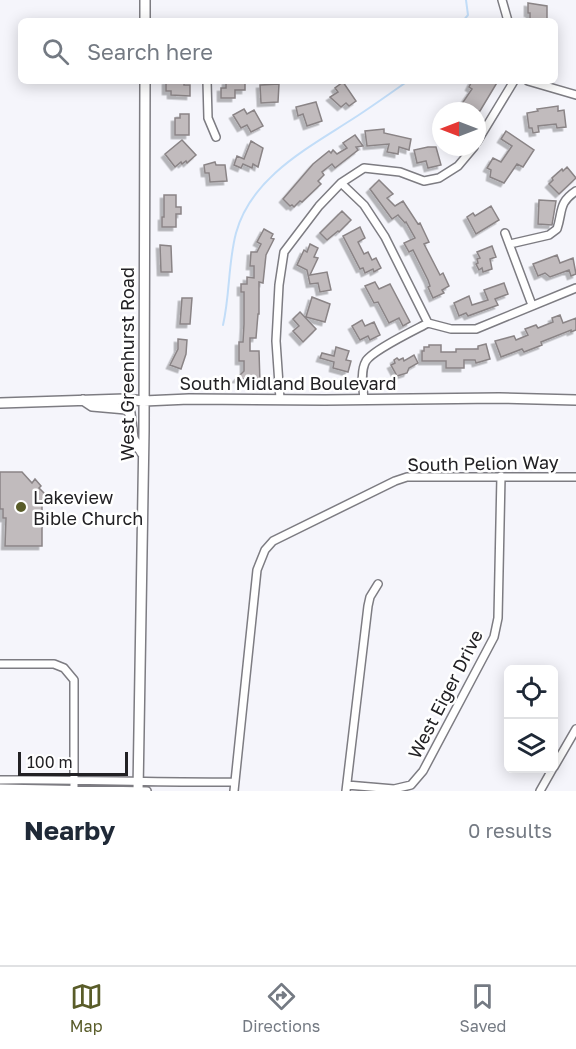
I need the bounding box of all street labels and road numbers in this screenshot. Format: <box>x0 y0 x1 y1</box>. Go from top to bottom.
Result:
street label: West Greenhurst Road <box>116 267 138 461</box>
street label: South Midland Boulevard <box>180 372 396 394</box>
street label: South Pelion Way <box>407 451 559 475</box>
street label: West Eiger Drive <box>403 626 487 762</box>

